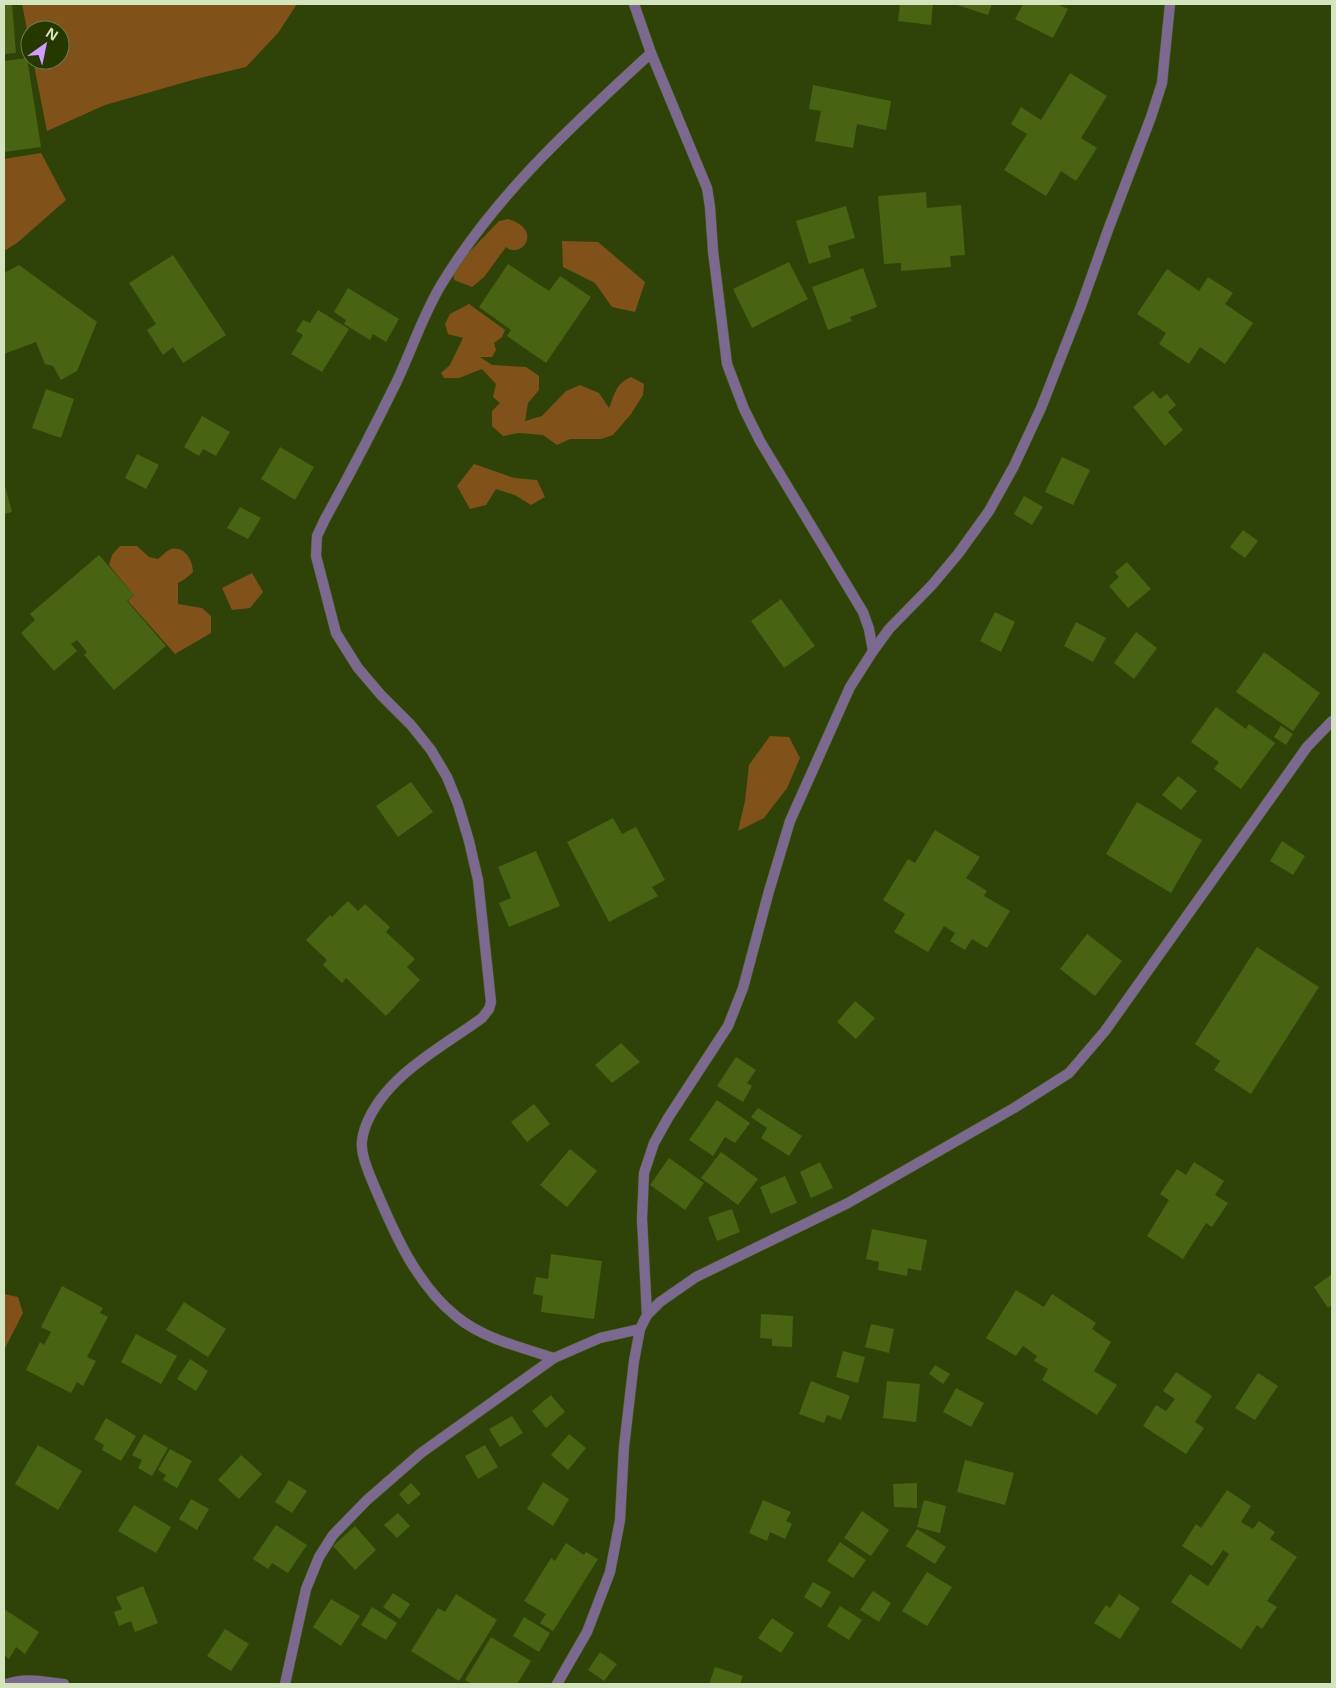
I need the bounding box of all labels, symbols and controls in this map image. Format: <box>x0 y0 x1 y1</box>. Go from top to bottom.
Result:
north arrow <box>20 20 70 70</box>
text: N <box>42 23 62 45</box>

